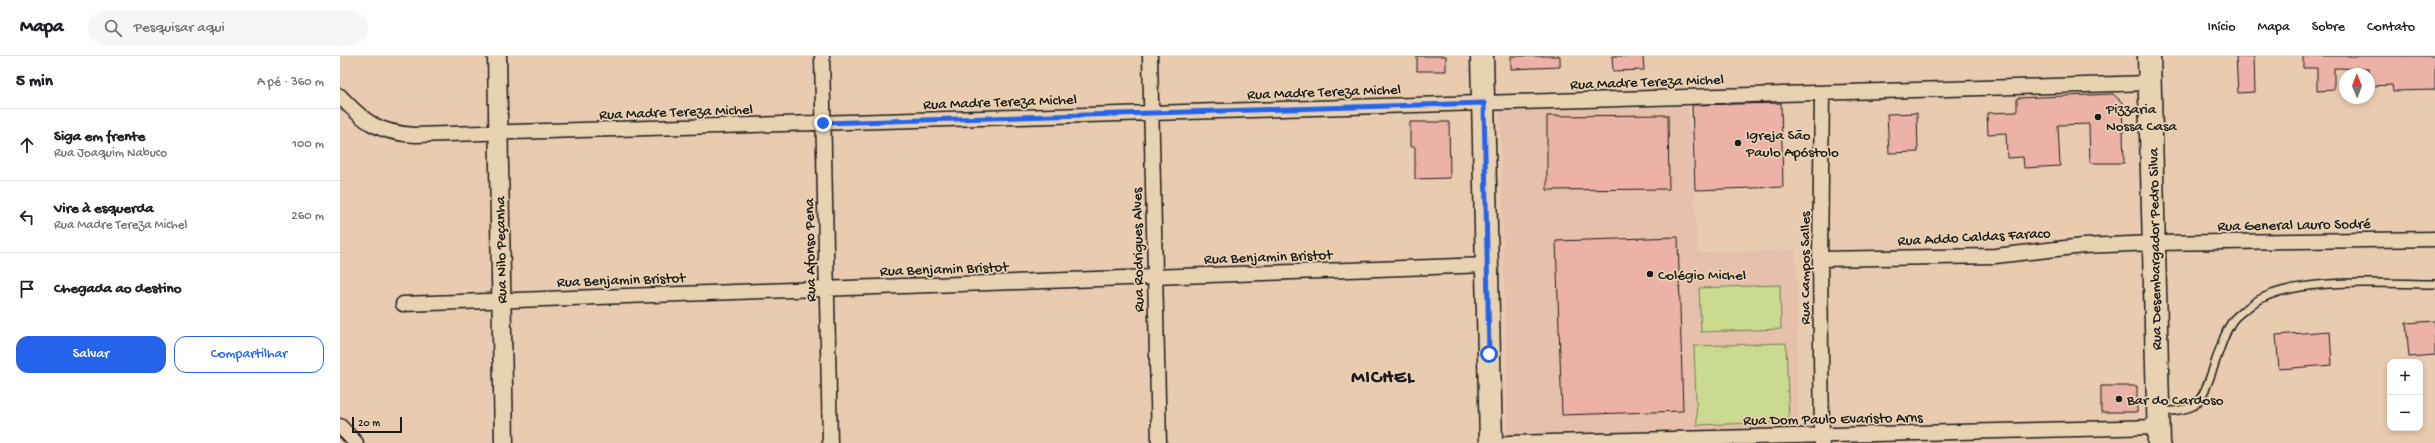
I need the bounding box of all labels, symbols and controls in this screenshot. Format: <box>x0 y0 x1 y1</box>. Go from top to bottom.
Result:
search box <box>88 10 368 46</box>
text: Mapa <box>20 16 64 39</box>
icon: search <box>102 17 124 39</box>
text: Pesquisar aqui <box>134 19 225 37</box>
text: Início <box>2207 19 2236 36</box>
text: Mapa <box>2258 19 2290 36</box>
text: Sobre <box>2312 19 2345 36</box>
text: Contato <box>2367 19 2415 36</box>
north arrow <box>2339 68 2375 104</box>
street label: Rua Madre Tereza Michel <box>1570 71 1724 95</box>
text: 5 min <box>16 72 53 92</box>
text: A pé · 360 m <box>257 75 324 90</box>
street label: Rua Madre Tereza Michel <box>1247 81 1401 105</box>
street label: Rua Madre Tereza Michel <box>923 91 1077 115</box>
street label: Rua Madre Tereza Michel <box>599 101 753 125</box>
place label: Pizzaria Nossa Casa <box>2105 101 2177 136</box>
marker: Pizzaria Nossa Casa <box>2093 112 2103 122</box>
route end <box>814 114 832 132</box>
place label: Igreja São Paulo Apóstolo <box>1745 127 1839 162</box>
text: Siga em frente <box>54 128 145 146</box>
icon: ahead <box>16 134 38 156</box>
text: 100 m <box>292 137 324 152</box>
marker: Igreja São Paulo Apóstolo <box>1733 138 1743 148</box>
text: Rua Joaquim Nabuco <box>54 146 167 161</box>
street label: Rua Desembargador Pedro Silva <box>2145 147 2167 350</box>
street label: Rua Rodrigues Alves <box>1129 187 1149 312</box>
street label: Rua Nilo Peçanha <box>492 195 512 304</box>
street label: Rua Afonso Pena <box>801 197 821 302</box>
text: Vire à esquerda <box>54 200 154 218</box>
icon: left <box>16 206 38 228</box>
text: 260 m <box>291 209 324 224</box>
street label: Rua Campos Salles <box>1797 211 1815 325</box>
street label: Rua General Lauro Sodré <box>2217 216 2371 236</box>
text: Rua Madre Tereza Michel <box>54 218 187 233</box>
street label: Rua Addo Caldas Faraco <box>1897 225 2051 251</box>
street label: Rua Benjamin Bristot <box>1204 247 1334 269</box>
street label: Rua Benjamin Bristot <box>880 259 1010 281</box>
place label: Colégio Michel <box>1658 267 1746 285</box>
marker: Colégio Michel <box>1645 269 1655 279</box>
street label: Rua Benjamin Bristot <box>557 270 687 292</box>
icon: arrive <box>16 278 38 300</box>
text: Chegada ao destino <box>54 280 181 298</box>
button: Salvar <box>16 336 166 373</box>
button: Compartilhar <box>174 336 324 373</box>
route start <box>1480 345 1498 363</box>
map controls <box>2387 359 2423 431</box>
button: + <box>2387 359 2423 395</box>
district label: MICHEL <box>1351 367 1415 390</box>
place label: Bar do Cardoso <box>2126 392 2224 410</box>
marker: Bar do Cardoso <box>2114 394 2124 404</box>
button: − <box>2387 395 2423 431</box>
street label: Rua Dom Paulo Evaristo Arns <box>1743 409 1923 431</box>
scale bar <box>352 415 402 434</box>
text: 20 m <box>358 418 380 430</box>

